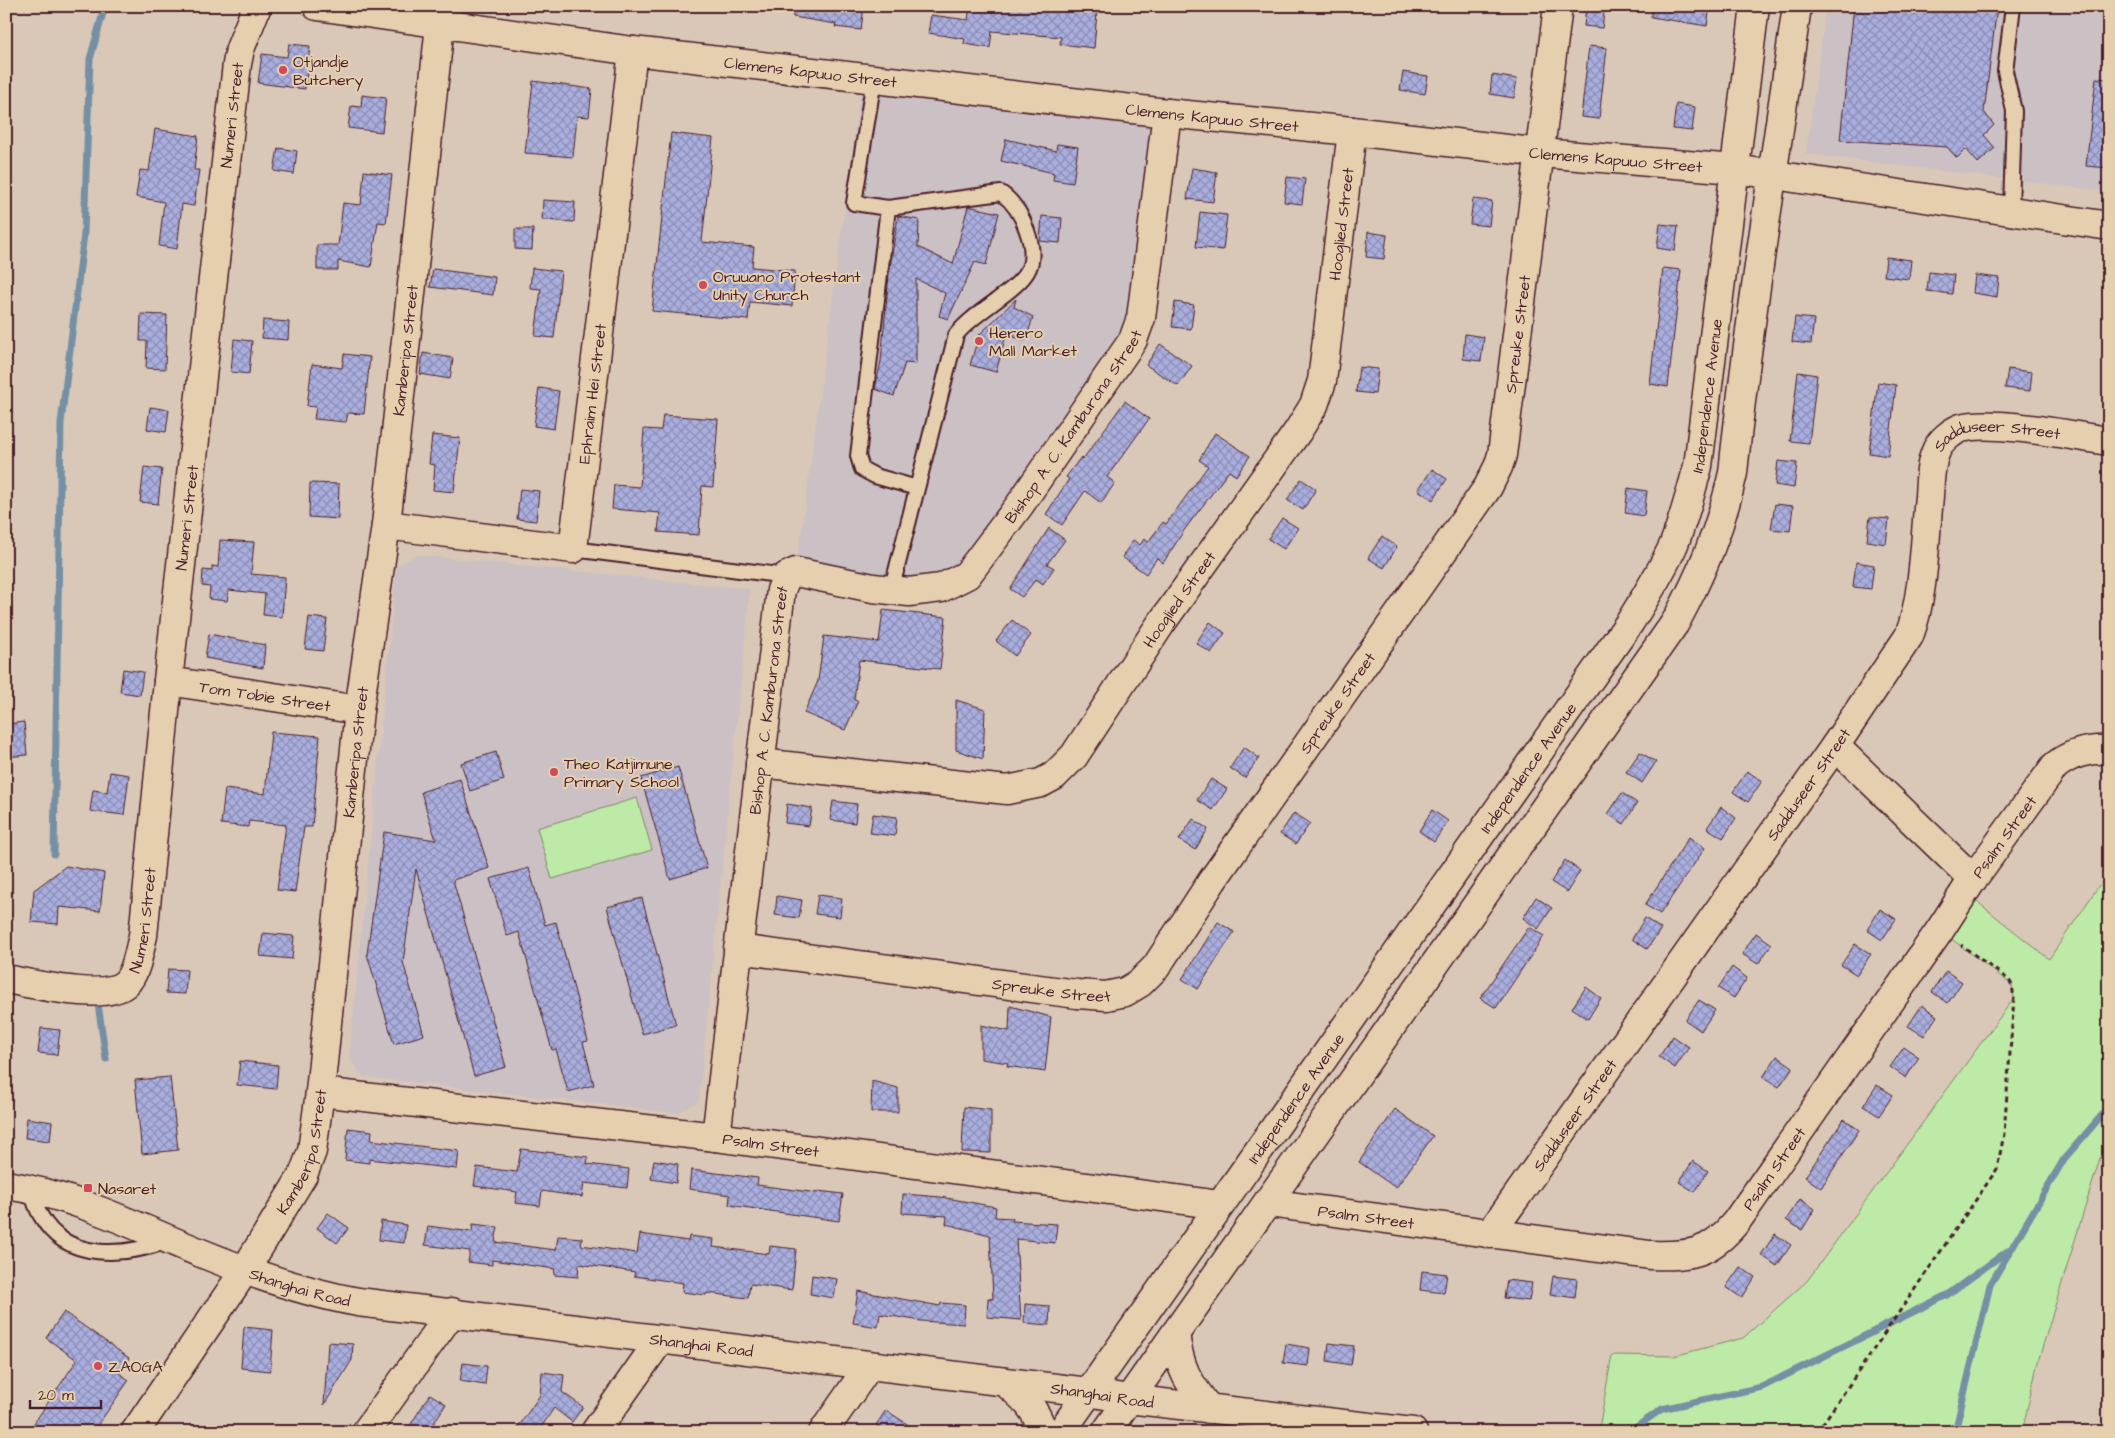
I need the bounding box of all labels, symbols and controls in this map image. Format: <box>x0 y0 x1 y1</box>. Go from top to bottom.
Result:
place label: Otjandje Butchery <box>293 51 364 92</box>
street label: Clemens Kapuuo Street <box>723 52 899 94</box>
street label: Numeri Street <box>215 61 249 169</box>
marker: Otjandje Butchery <box>277 64 289 76</box>
street label: Clemens Kapuuo Street <box>1124 98 1300 138</box>
street label: Clemens Kapuuo Street <box>1528 142 1704 178</box>
street label: Hooglied Street <box>1324 166 1360 282</box>
place label: Oruuano Protestant Unity Church <box>713 266 861 307</box>
street label: Spreuke Street <box>1500 273 1536 395</box>
marker: Oruuano Protestant Unity Church <box>697 279 709 291</box>
street label: Kamberipa Street <box>388 283 424 417</box>
street label: Independence Avenue <box>1687 317 1728 475</box>
street label: Ephraim Hei Street <box>573 322 612 465</box>
place label: Herero Mall Market <box>989 322 1078 362</box>
street label: Bishop A. C. Kamburona Street <box>1000 327 1148 528</box>
marker: Herero Mall Market <box>973 335 985 347</box>
street label: Sadduseer Street <box>1928 415 2062 456</box>
street label: Numeri Street <box>170 463 204 572</box>
street label: Hooglied Street <box>1138 546 1222 652</box>
street label: Bishop A. C. Kamburona Street <box>744 582 794 816</box>
street label: Spreuke Street <box>1295 648 1381 758</box>
street label: Tom Tobie Street <box>198 676 332 718</box>
street label: Kamberipa Street <box>338 685 374 819</box>
street label: Independence Avenue <box>1475 698 1582 838</box>
street label: Sadduseer Street <box>1762 724 1856 845</box>
place label: Theo Katjimune Primary School <box>564 753 679 794</box>
marker: Theo Katjimune Primary School <box>548 766 560 778</box>
street label: Psalm Street <box>1967 791 2042 883</box>
street label: Numeri Street <box>124 866 162 976</box>
street label: Spreuke Street <box>991 973 1113 1008</box>
street label: Independence Avenue <box>1243 1029 1350 1168</box>
street label: Sadduseer Street <box>1528 1054 1623 1176</box>
street label: Kamberipa Street <box>271 1087 332 1219</box>
street label: Psalm Street <box>1738 1122 1811 1215</box>
street label: Psalm Street <box>721 1128 821 1163</box>
place label: Nasaret <box>98 1178 157 1200</box>
marker: Nasaret <box>82 1182 94 1194</box>
street label: Psalm Street <box>1316 1200 1416 1235</box>
street label: Shanghai Road <box>246 1263 352 1312</box>
street label: Shanghai Road <box>648 1328 754 1363</box>
place label: ZAOGA <box>108 1356 163 1378</box>
marker: ZAOGA <box>92 1360 104 1372</box>
street label: Shanghai Road <box>1049 1377 1155 1414</box>
scale bar <box>30 1378 101 1410</box>
text: 20 m <box>38 1385 74 1406</box>

